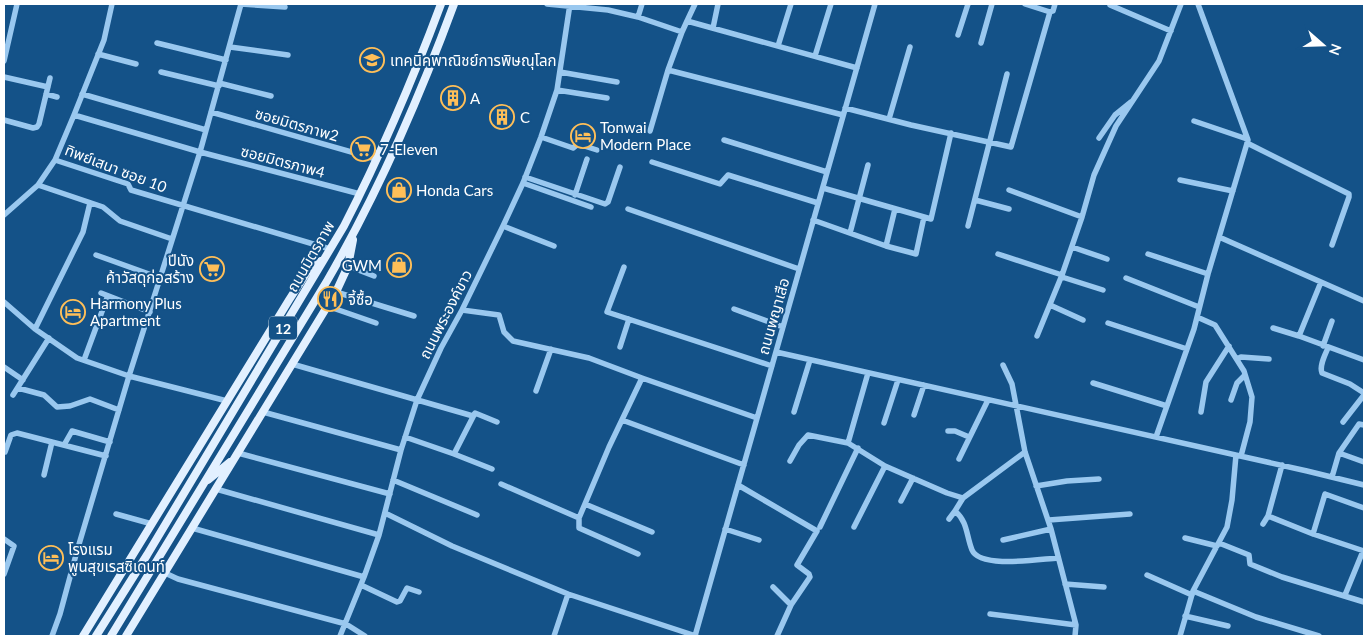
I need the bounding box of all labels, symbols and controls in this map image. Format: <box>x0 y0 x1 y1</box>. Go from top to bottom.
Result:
north arrow <box>1298 20 1348 70</box>
text: N <box>1326 42 1346 58</box>
school or university icon: เทคนิคพาณิชย์การพิษณุโลก <box>359 47 385 73</box>
place label: เทคนิคพาณิชย์การพิษณุโลก <box>390 51 557 70</box>
building icon: A <box>440 85 466 111</box>
place label: A <box>470 89 481 107</box>
street label: ซอยมิตรภาพ2 <box>253 103 341 145</box>
building icon: C <box>489 104 515 130</box>
place label: C <box>520 108 530 126</box>
place label: Tonwai Modern Place <box>600 118 691 153</box>
hotel icon: Tonwai Modern Place <box>570 123 596 149</box>
supermarket icon: 7-Eleven <box>350 136 376 162</box>
street label: ทิพย์เสนา ซอย 10 <box>63 140 170 196</box>
place label: 7-Eleven <box>380 140 438 158</box>
street label: ซอยมิตรภาพ4 <box>239 141 327 181</box>
shop icon: Honda Cars <box>386 177 412 203</box>
place label: Honda Cars <box>416 181 493 199</box>
street label: ถนนมิตรภาพ <box>282 217 338 295</box>
place label: ปีนัง ค้าวัสดุก่อสร้าง <box>106 251 194 287</box>
shop icon: GWM <box>386 252 412 278</box>
supermarket icon: ปีนัง ค้าวัสดุก่อสร้าง <box>199 256 225 282</box>
place label: GWM <box>342 256 382 274</box>
street label: ถนนพระองค์ขาว <box>415 266 475 362</box>
street label: ถนนพญาเสือ <box>753 276 793 356</box>
restaurant icon: จี้ซื้อ <box>317 286 343 312</box>
place label: จี้ซื้อ <box>348 289 373 308</box>
place label: Harmony Plus Apartment <box>90 294 182 329</box>
hotel icon: Harmony Plus Apartment <box>60 299 86 325</box>
road number: 12 <box>269 316 297 339</box>
place label: โรงแรม พูนสุขเรสซิเดนท์ <box>68 540 165 576</box>
hotel icon: โรงแรม พูนสุขเรสซิเดนท์ <box>38 545 64 571</box>

